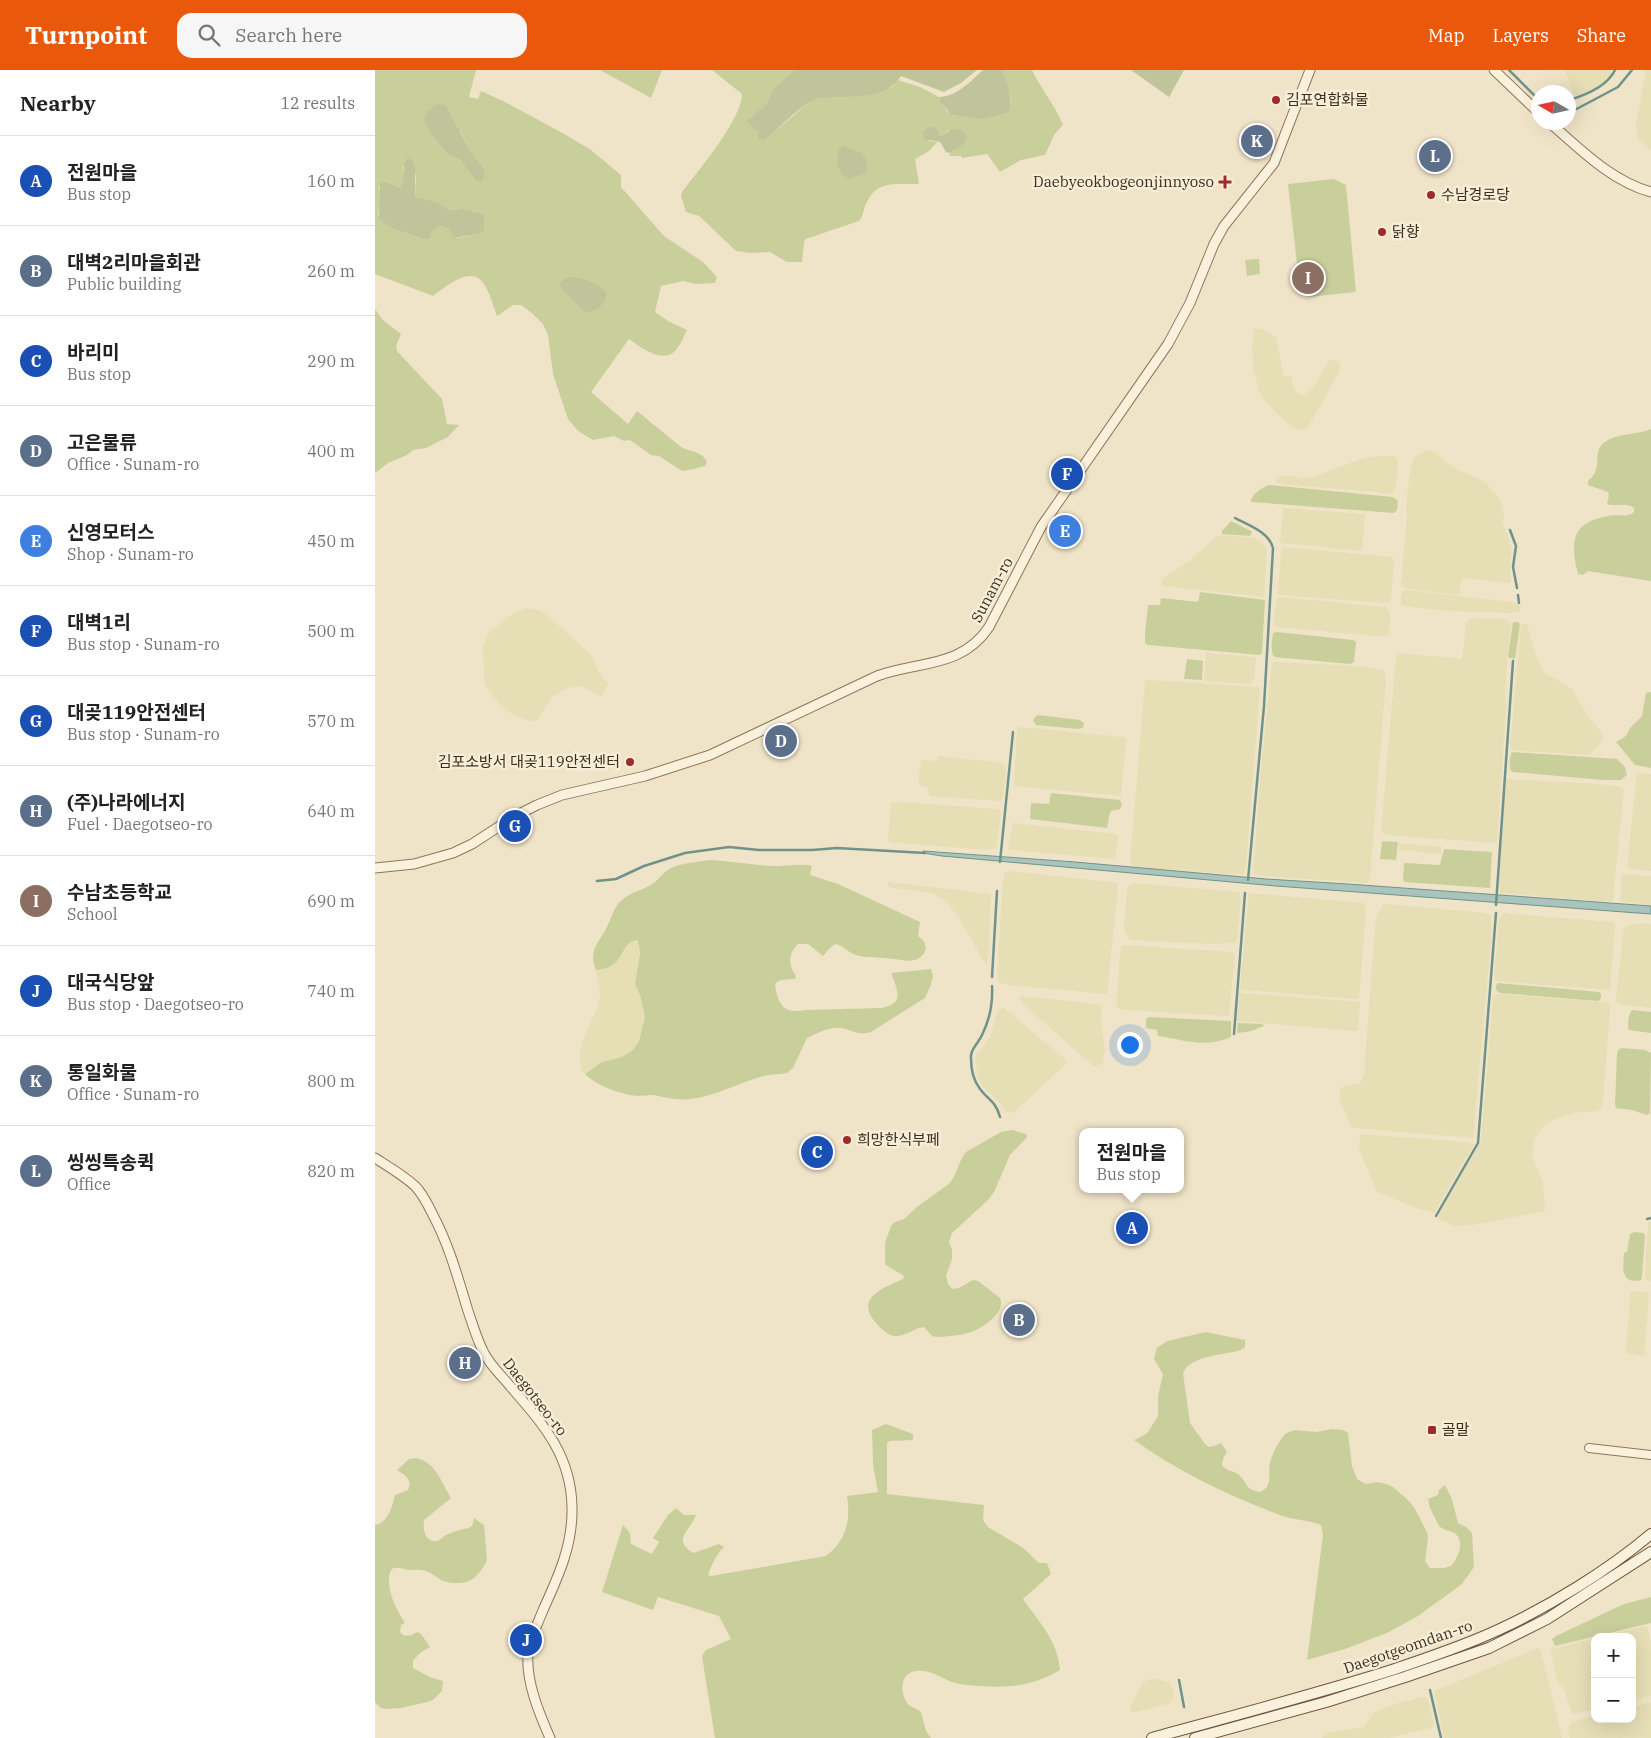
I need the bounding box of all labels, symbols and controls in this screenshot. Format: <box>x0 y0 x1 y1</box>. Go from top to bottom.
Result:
search box <box>177 13 527 58</box>
text: Turnpoint <box>25 19 147 51</box>
icon: search <box>195 21 223 49</box>
text: Search here <box>235 23 342 47</box>
text: Map <box>1428 24 1465 47</box>
text: Layers <box>1493 24 1549 47</box>
text: Share <box>1577 24 1626 47</box>
north arrow <box>1531 85 1576 130</box>
text: Nearby <box>20 89 96 117</box>
place label: 김포연합화물 <box>1286 90 1369 109</box>
text: 12 results <box>280 93 355 113</box>
marker: 김포연합화물 <box>1270 94 1282 106</box>
pin: K <box>1241 122 1273 160</box>
pin: L <box>1419 137 1451 175</box>
text: 전원마을 <box>67 160 137 184</box>
text: A <box>30 171 42 191</box>
text: 160 m <box>307 171 355 191</box>
place label: Daebyeokbogeonjinnyoso <box>1033 172 1214 191</box>
marker: Daebyeokbogeonjinnyoso <box>1218 175 1232 189</box>
text: Bus stop <box>67 184 131 204</box>
place label: 수남경로당 <box>1441 185 1510 204</box>
marker: 수남경로당 <box>1425 189 1437 201</box>
place label: 닭향 <box>1392 222 1420 241</box>
marker: 닭향 <box>1376 226 1388 238</box>
text: 대벽2리마을회관 <box>67 250 201 274</box>
pin: I <box>1292 259 1324 297</box>
text: B <box>30 261 42 281</box>
text: 260 m <box>307 261 355 281</box>
text: Public building <box>67 274 181 294</box>
text: 바리미 <box>67 340 119 364</box>
text: C <box>31 351 41 371</box>
text: 290 m <box>307 351 355 371</box>
text: Bus stop <box>67 364 131 384</box>
text: 고은물류 <box>67 430 137 454</box>
text: D <box>30 441 42 461</box>
text: 400 m <box>307 441 355 461</box>
text: Office · Sunam-ro <box>67 454 199 474</box>
pin: F <box>1051 455 1083 493</box>
pin: E <box>1049 512 1081 550</box>
text: 신영모터스 <box>67 520 154 544</box>
text: E <box>31 531 41 551</box>
text: 450 m <box>307 531 355 551</box>
text: Shop · Sunam-ro <box>67 544 194 564</box>
street label: Sunam-ro <box>966 554 1017 626</box>
text: 대벽1리 <box>67 610 131 634</box>
text: F <box>31 621 41 641</box>
text: 500 m <box>307 621 355 641</box>
text: Bus stop · Sunam-ro <box>67 634 220 654</box>
text: 대곶119안전센터 <box>67 700 206 724</box>
text: G <box>30 711 42 731</box>
text: 570 m <box>307 711 355 731</box>
pin: D <box>765 722 797 760</box>
text: Bus stop · Sunam-ro <box>67 724 220 744</box>
place label: 김포소방서 대곶119안전센터 <box>438 752 620 771</box>
marker: 김포소방서 대곶119안전센터 <box>624 756 636 768</box>
text: (주)나라에너지 <box>67 790 185 814</box>
text: H <box>30 801 43 821</box>
text: 640 m <box>307 801 355 821</box>
pin: G <box>499 807 531 845</box>
text: Fuel · Daegotseo-ro <box>67 814 213 834</box>
text: 수남초등학교 <box>67 880 172 904</box>
text: I <box>33 891 39 911</box>
text: 690 m <box>307 891 355 911</box>
text: School <box>67 904 118 924</box>
text: 대국식당앞 <box>67 970 154 994</box>
text: J <box>32 981 40 1001</box>
text: 740 m <box>307 981 355 1001</box>
text: Bus stop · Daegotseo-ro <box>67 994 244 1014</box>
your location <box>1117 1032 1143 1058</box>
text: 통일화물 <box>67 1060 137 1084</box>
text: K <box>30 1071 42 1091</box>
text: 800 m <box>307 1071 355 1091</box>
text: Office · Sunam-ro <box>67 1084 199 1104</box>
popup <box>1079 1128 1184 1193</box>
place label: 희망한식부페 <box>857 1130 940 1149</box>
pin: C <box>801 1133 833 1171</box>
marker: 희망한식부페 <box>841 1134 853 1146</box>
text: 전원마을 <box>1097 1140 1166 1164</box>
text: 씽씽특송퀵 <box>67 1150 154 1174</box>
text: L <box>31 1161 41 1181</box>
text: 820 m <box>307 1161 355 1181</box>
text: Bus stop <box>1097 1164 1161 1184</box>
text: Office <box>67 1174 111 1194</box>
pin: A <box>1116 1209 1148 1247</box>
pin: B <box>1003 1301 1035 1339</box>
pin: H <box>449 1344 481 1382</box>
street label: Daegotseo-ro <box>499 1354 572 1439</box>
place label: 골말 <box>1442 1420 1470 1439</box>
marker: 골말 <box>1426 1424 1438 1436</box>
street label: Daegotgeomdan-ro <box>1341 1616 1475 1678</box>
pin: J <box>510 1621 542 1659</box>
map controls <box>1591 1633 1636 1723</box>
button: + <box>1591 1633 1636 1678</box>
button: − <box>1591 1678 1636 1723</box>

